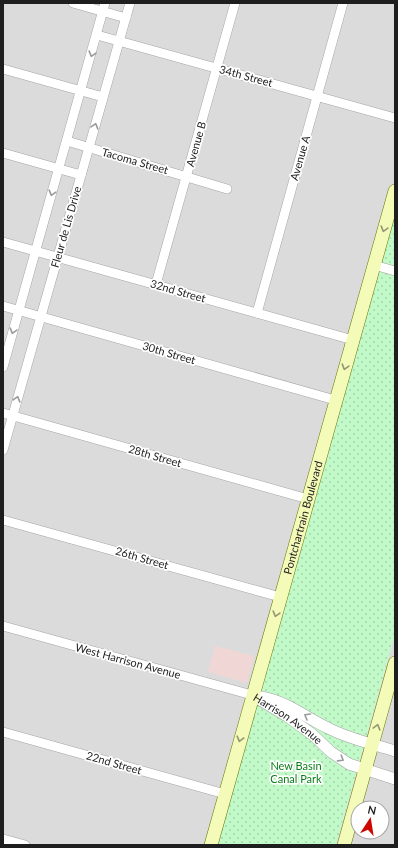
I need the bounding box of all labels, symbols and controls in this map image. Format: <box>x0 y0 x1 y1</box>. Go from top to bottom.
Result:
one-way arrow <box>88 51 96 57</box>
street label: 34th Street <box>218 62 274 89</box>
street label: Avenue B <box>183 120 208 168</box>
one-way arrow <box>90 123 99 130</box>
street label: Avenue A <box>287 133 312 182</box>
street label: Tacoma Street <box>100 145 170 176</box>
street label: Fleur de Lis Drive <box>48 184 83 269</box>
one-way arrow <box>49 189 57 196</box>
one-way arrow <box>381 226 389 232</box>
street label: 32nd Street <box>149 276 207 305</box>
one-way arrow <box>9 328 18 335</box>
street label: 30th Street <box>141 339 197 366</box>
one-way arrow <box>341 364 350 371</box>
one-way arrow <box>13 396 21 403</box>
street label: 28th Street <box>127 442 183 469</box>
street label: Pontchartrain Boulevard <box>280 459 325 576</box>
street label: 26th Street <box>114 544 170 571</box>
one-way arrow <box>272 610 280 617</box>
street label: West Harrison Avenue <box>74 640 182 681</box>
street label: Harrison Avenue <box>251 690 325 746</box>
one-way arrow <box>304 714 311 721</box>
one-way arrow <box>373 724 381 730</box>
one-way arrow <box>236 735 245 742</box>
street label: 22nd Street <box>85 748 143 777</box>
one-way arrow <box>336 754 343 761</box>
park label: New Basin Canal Park <box>270 759 322 785</box>
north arrow <box>350 800 390 840</box>
text: N <box>367 802 378 817</box>

